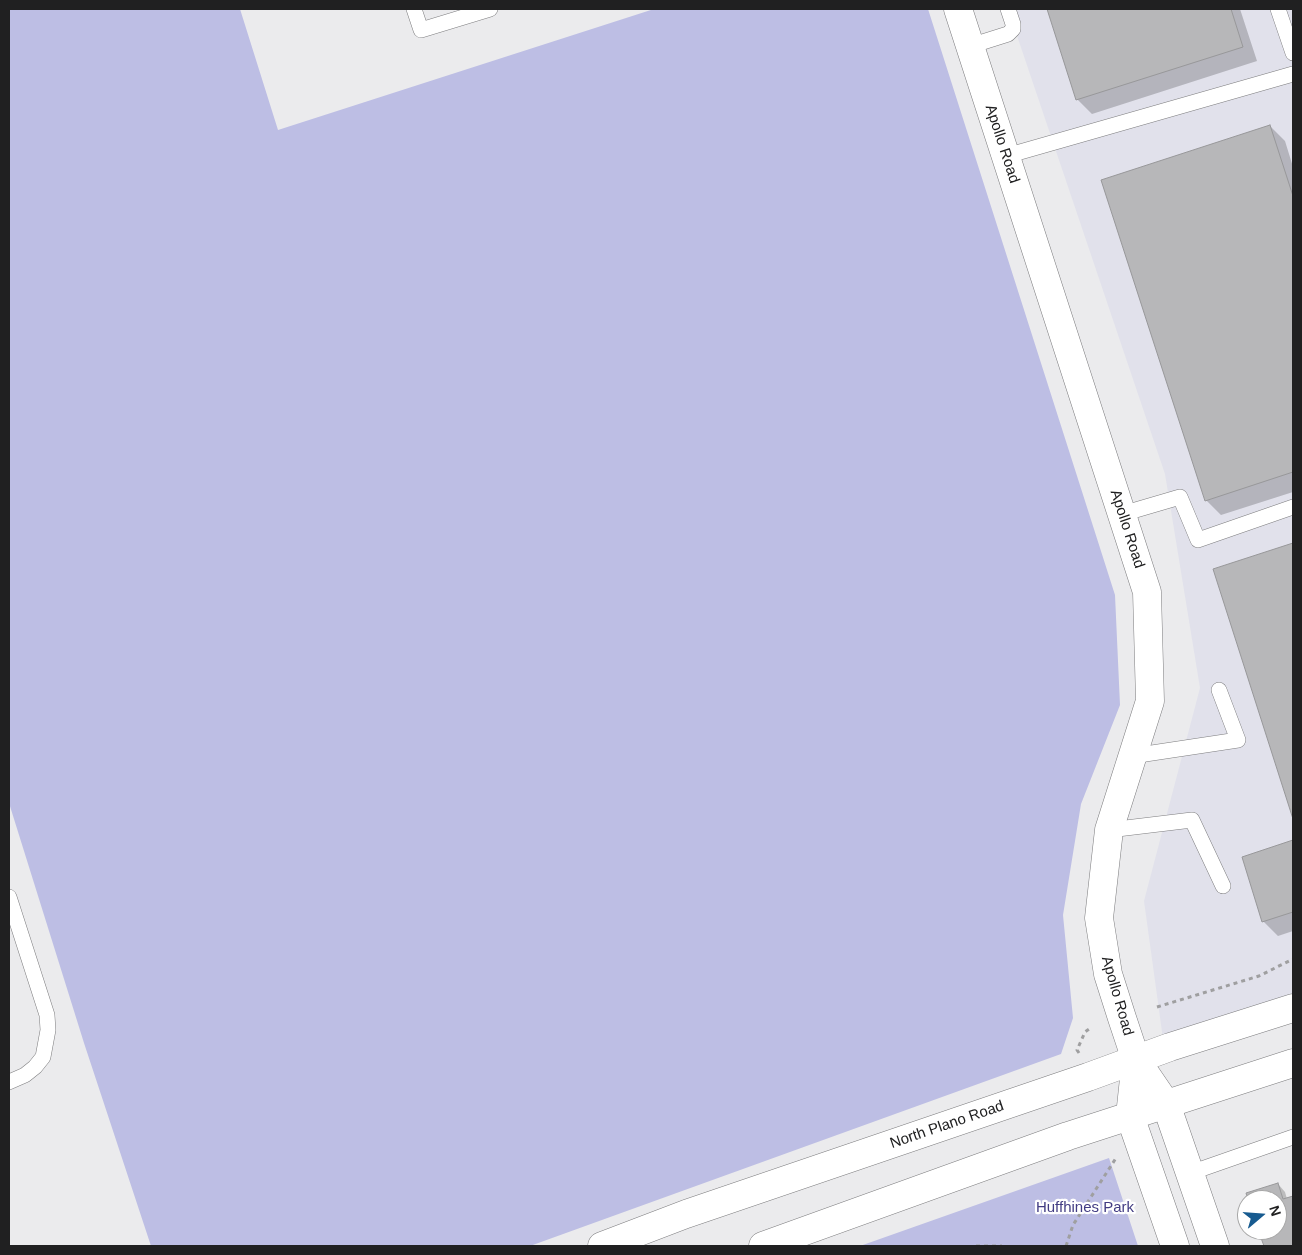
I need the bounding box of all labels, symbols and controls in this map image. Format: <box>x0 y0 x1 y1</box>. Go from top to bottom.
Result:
street label: Apollo Road <box>981 102 1023 186</box>
street label: Apollo Road <box>1106 487 1148 571</box>
street label: Apollo Road <box>1097 954 1137 1038</box>
street label: North Plano Road <box>888 1097 1006 1153</box>
north arrow <box>1237 1190 1287 1240</box>
park label: Huffhines Park <box>1036 1199 1134 1217</box>
text: N <box>1266 1203 1284 1218</box>

